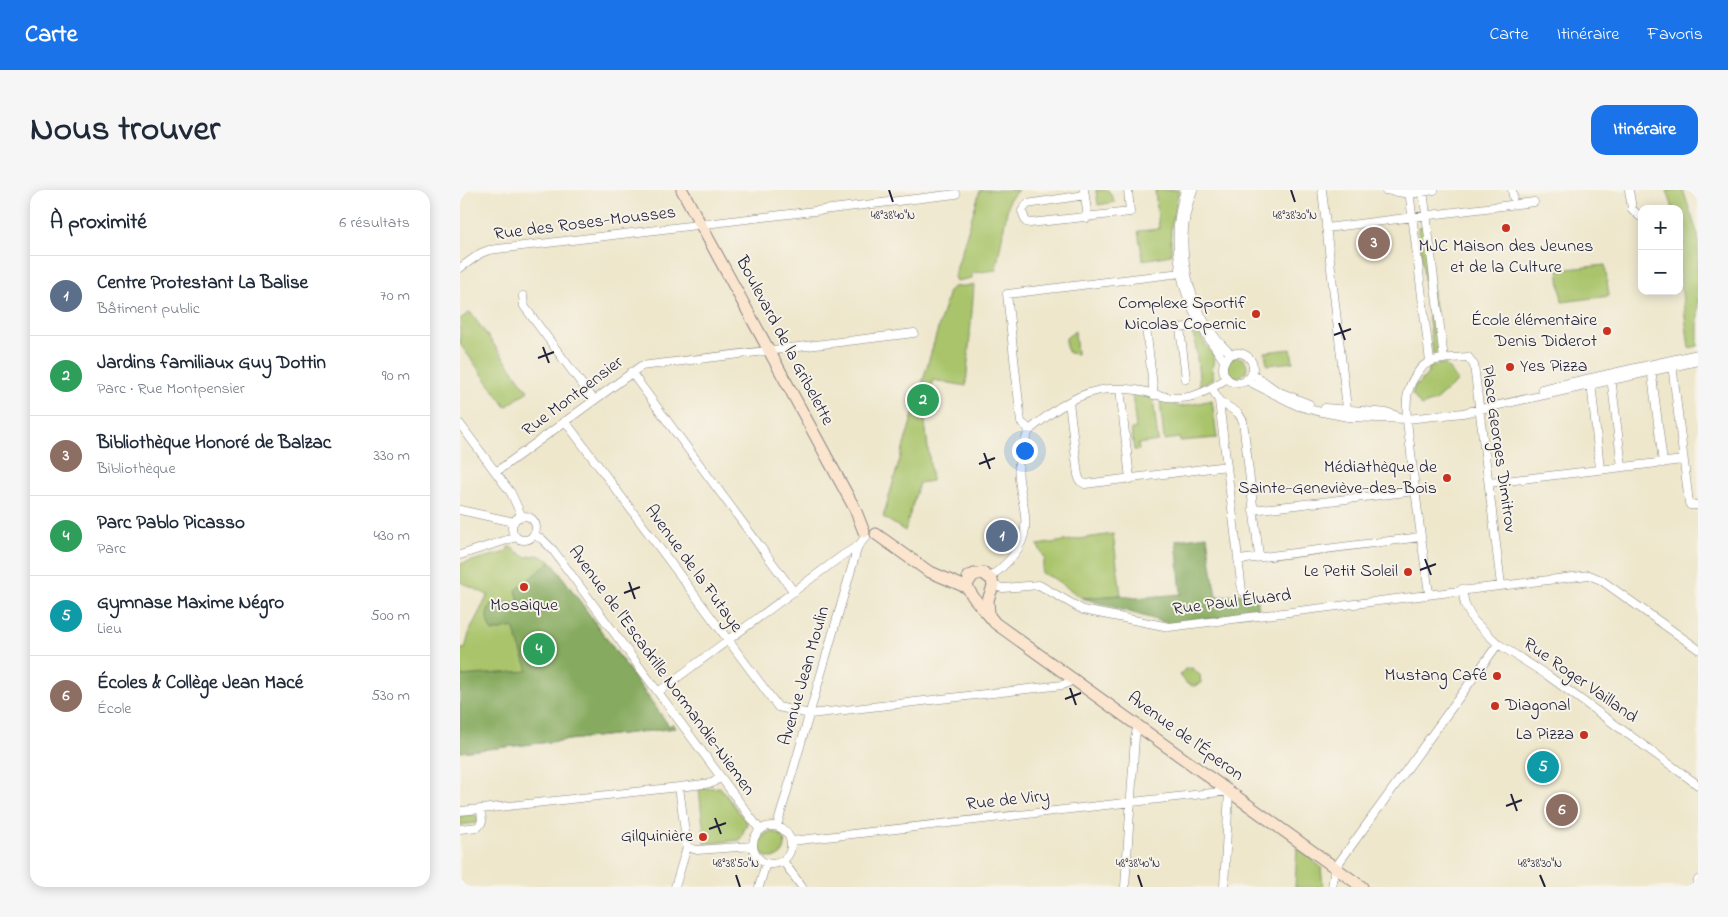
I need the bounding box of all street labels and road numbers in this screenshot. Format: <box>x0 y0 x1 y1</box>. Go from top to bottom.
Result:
street label: Rue des Roses-Mousses <box>493 200 677 248</box>
street label: Boulevard de la Gribelette <box>728 251 840 431</box>
street label: Rue Montpensier <box>517 350 629 444</box>
street label: Place Georges Dimitrov <box>1472 364 1523 534</box>
street label: Avenue de la Futaye <box>638 500 749 639</box>
street label: Avenue de l'Escadrille Normandie-Niemen <box>561 541 761 801</box>
street label: Rue Paul Éluard <box>1171 583 1293 623</box>
street label: Avenue Jean Moulin <box>773 603 837 749</box>
street label: Rue Roger Vailland <box>1517 632 1643 731</box>
street label: Avenue de l'Éperon <box>1121 686 1249 788</box>
street label: Rue de Viry <box>965 784 1051 818</box>

